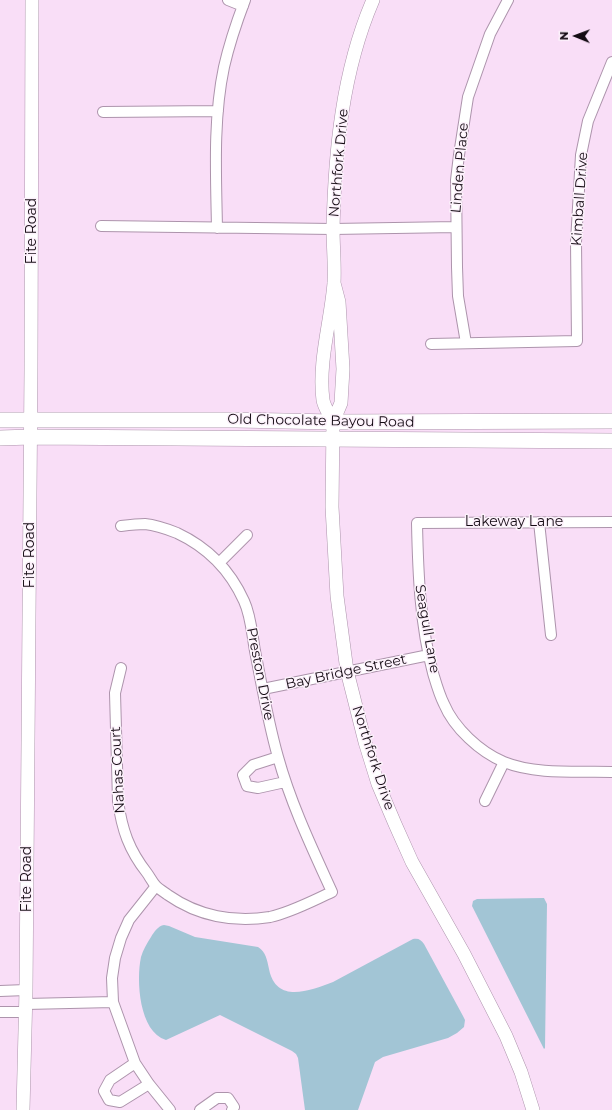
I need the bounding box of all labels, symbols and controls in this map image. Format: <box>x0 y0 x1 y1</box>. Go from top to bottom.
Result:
north arrow <box>556 16 596 56</box>
text: N <box>557 31 571 40</box>
street label: Northfork Drive <box>326 108 352 218</box>
street label: Linden Place <box>448 122 472 214</box>
street label: Kimball Drive <box>568 151 592 247</box>
street label: Fite Road <box>24 198 40 264</box>
street label: Old Chocolate Bayou Road <box>227 411 415 431</box>
street label: Lakeway Lane <box>465 514 563 530</box>
street label: Fite Road <box>22 522 38 588</box>
street label: Seagull Lane <box>411 583 443 675</box>
street label: Preston Drive <box>243 626 277 722</box>
street label: Bay Bridge Street <box>284 651 408 693</box>
street label: Northfork Drive <box>348 704 398 812</box>
street label: Nahas Court <box>107 726 129 814</box>
street label: Fite Road <box>19 846 35 912</box>

